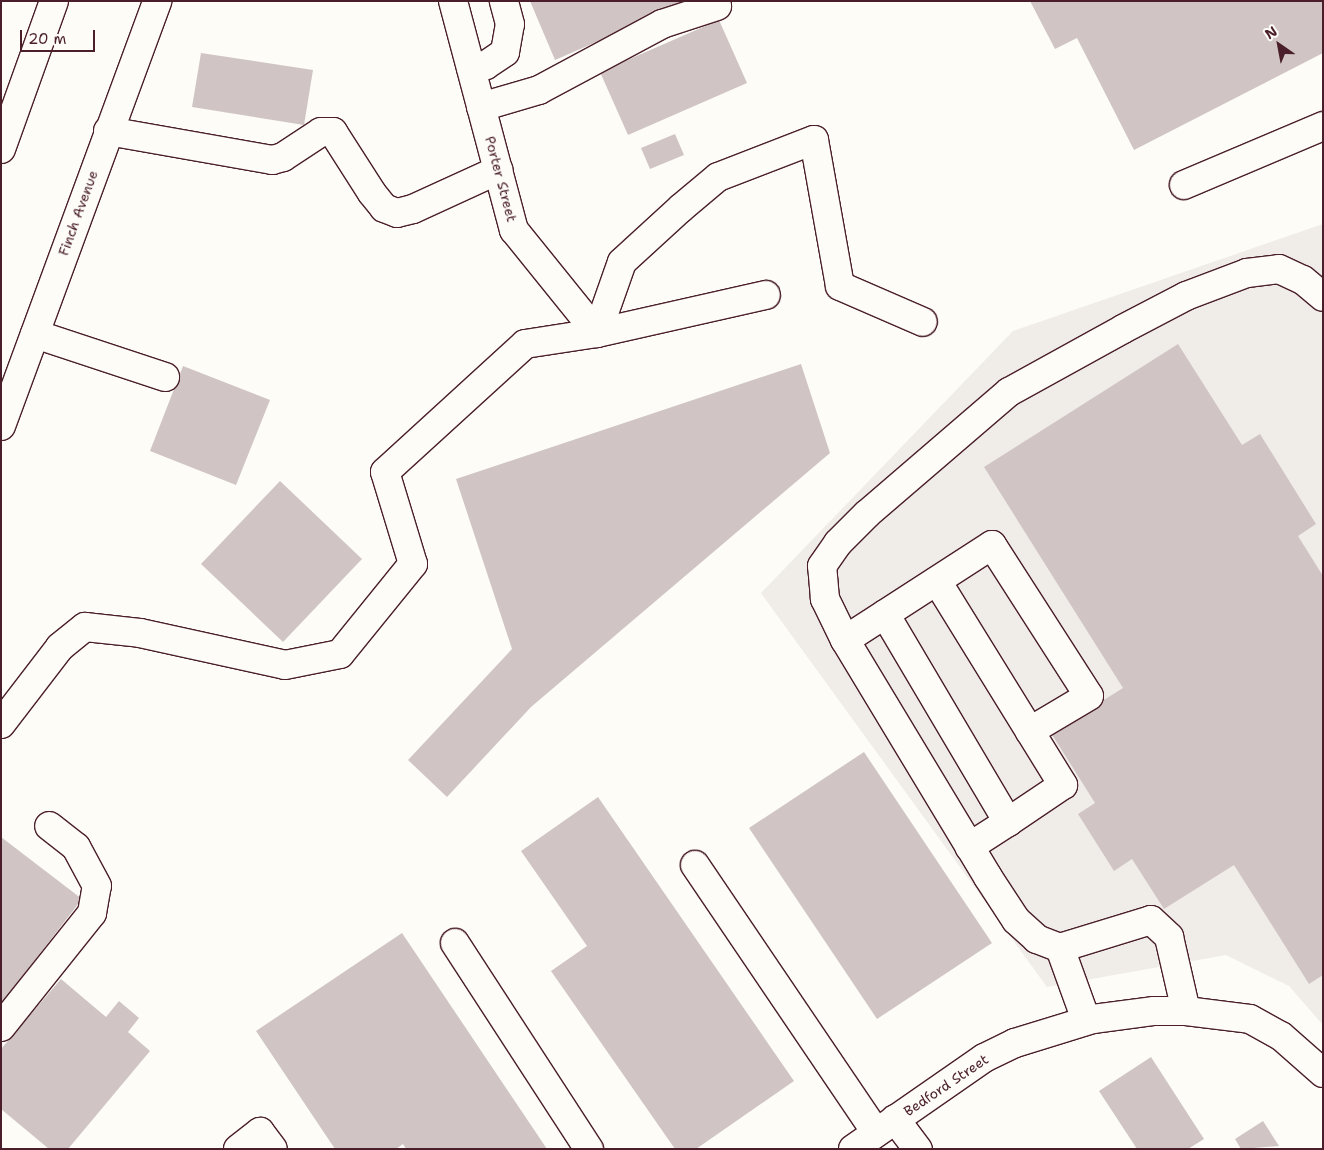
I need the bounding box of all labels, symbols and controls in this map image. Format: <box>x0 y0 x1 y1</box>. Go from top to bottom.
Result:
scale bar <box>22 20 98 52</box>
north arrow <box>1254 20 1304 70</box>
text: N <box>1261 22 1280 43</box>
text: 20 m <box>28 29 67 49</box>
street label: Porter Street <box>481 134 521 224</box>
street label: Finch Avenue <box>55 168 101 258</box>
street label: Bedford Street <box>900 1051 992 1119</box>

